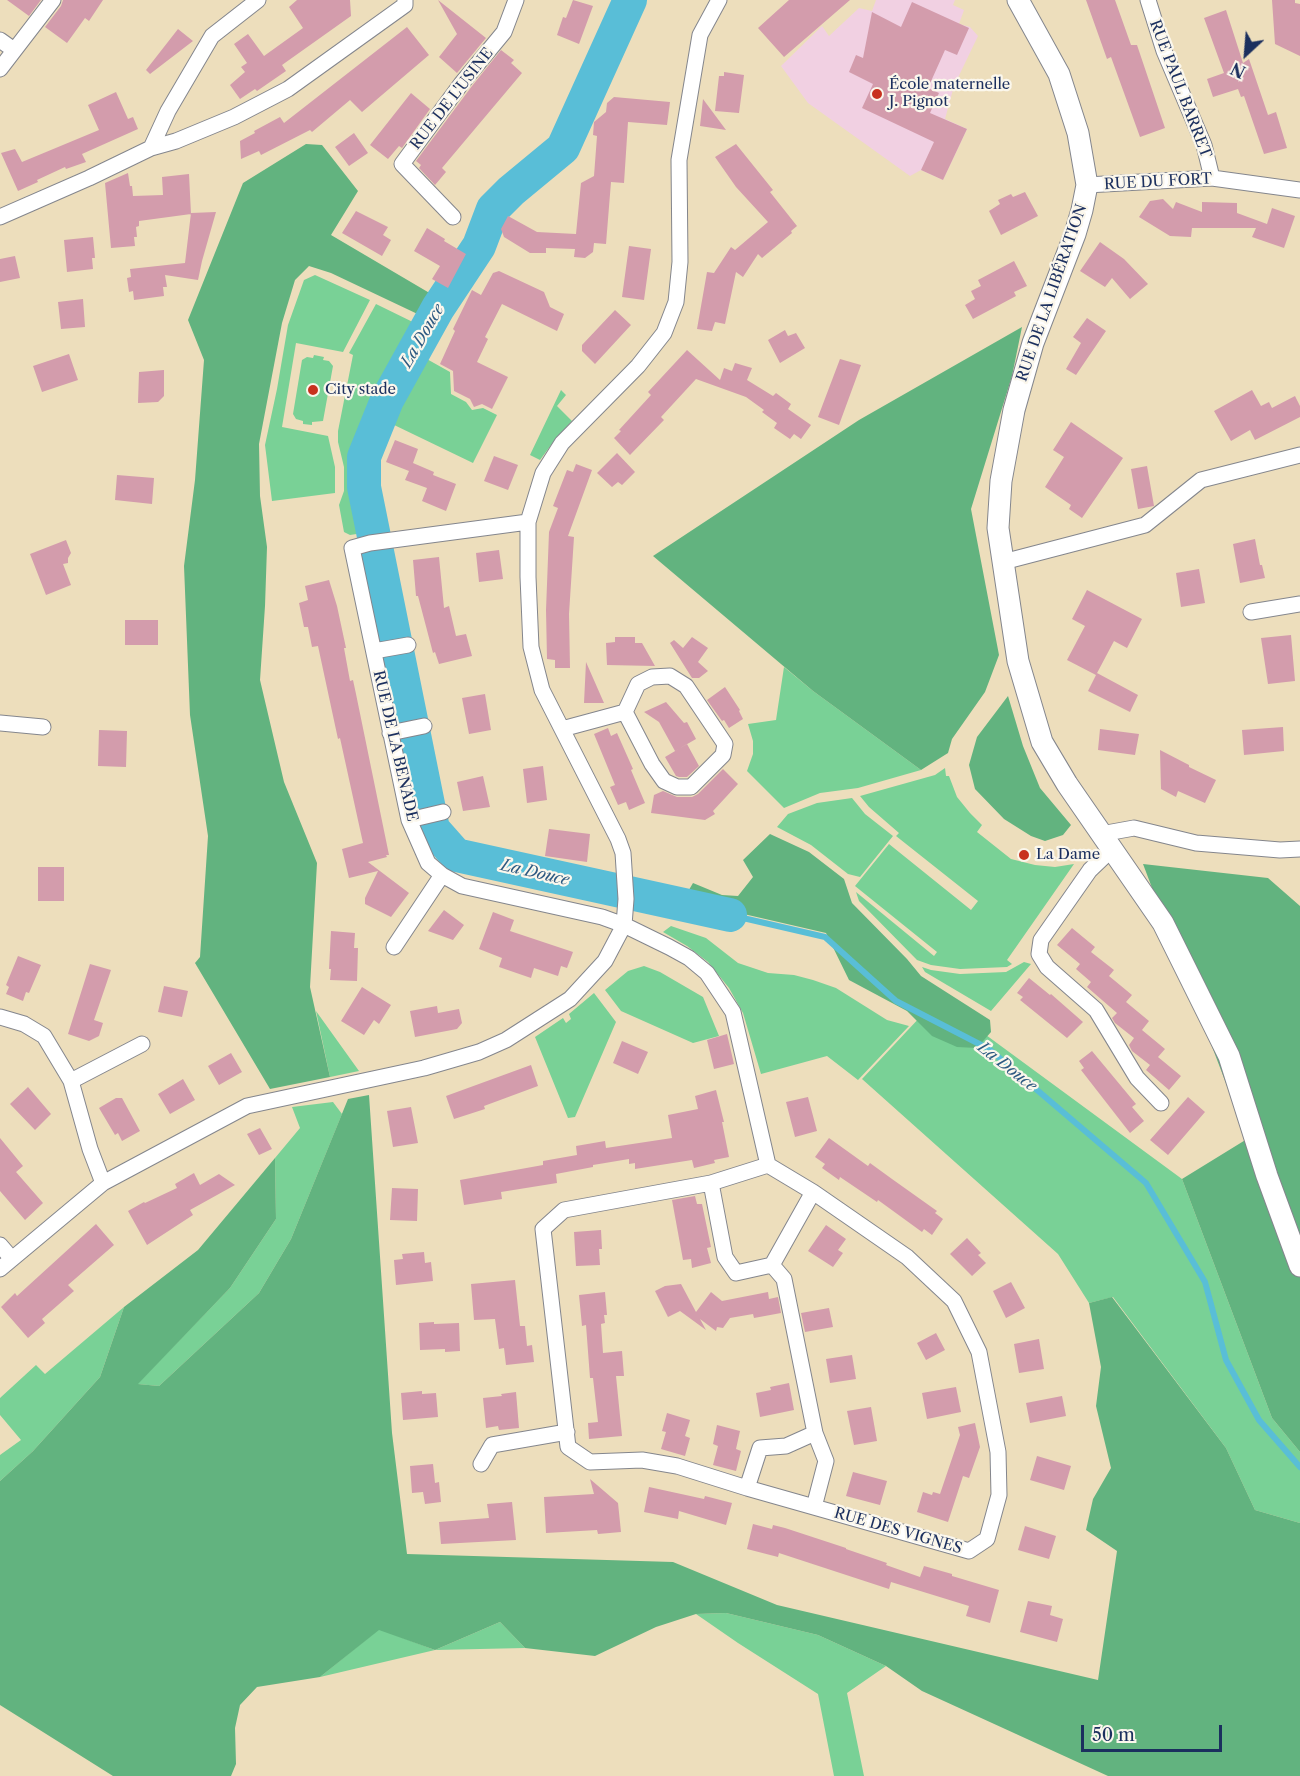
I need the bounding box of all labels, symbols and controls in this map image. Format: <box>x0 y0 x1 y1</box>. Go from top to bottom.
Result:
street label: RUE PAUL BARRET <box>1145 17 1215 161</box>
north arrow <box>1216 24 1276 84</box>
street label: RUE DE L'USINE <box>407 45 497 153</box>
text: N <box>1227 58 1249 82</box>
place label: École maternelle J. Pignot <box>889 76 1010 111</box>
marker: École maternelle J. Pignot <box>870 87 884 101</box>
street label: RUE DU FORT <box>1103 170 1213 194</box>
street label: RUE DE LA LIBÉRATION <box>1013 202 1091 384</box>
water label: La Douce <box>397 301 449 371</box>
place label: City stade <box>325 381 396 399</box>
marker: City stade <box>306 383 320 397</box>
street label: RUE DE LA BENADE <box>369 669 421 823</box>
place label: La Dame <box>1036 846 1100 864</box>
marker: La Dame <box>1017 848 1031 862</box>
water label: La Douce <box>499 856 571 890</box>
water label: La Douce <box>974 1038 1040 1096</box>
street label: RUE DES VIGNES <box>832 1504 964 1558</box>
scale bar <box>1084 1713 1225 1751</box>
text: 50 m <box>1092 1724 1135 1746</box>

